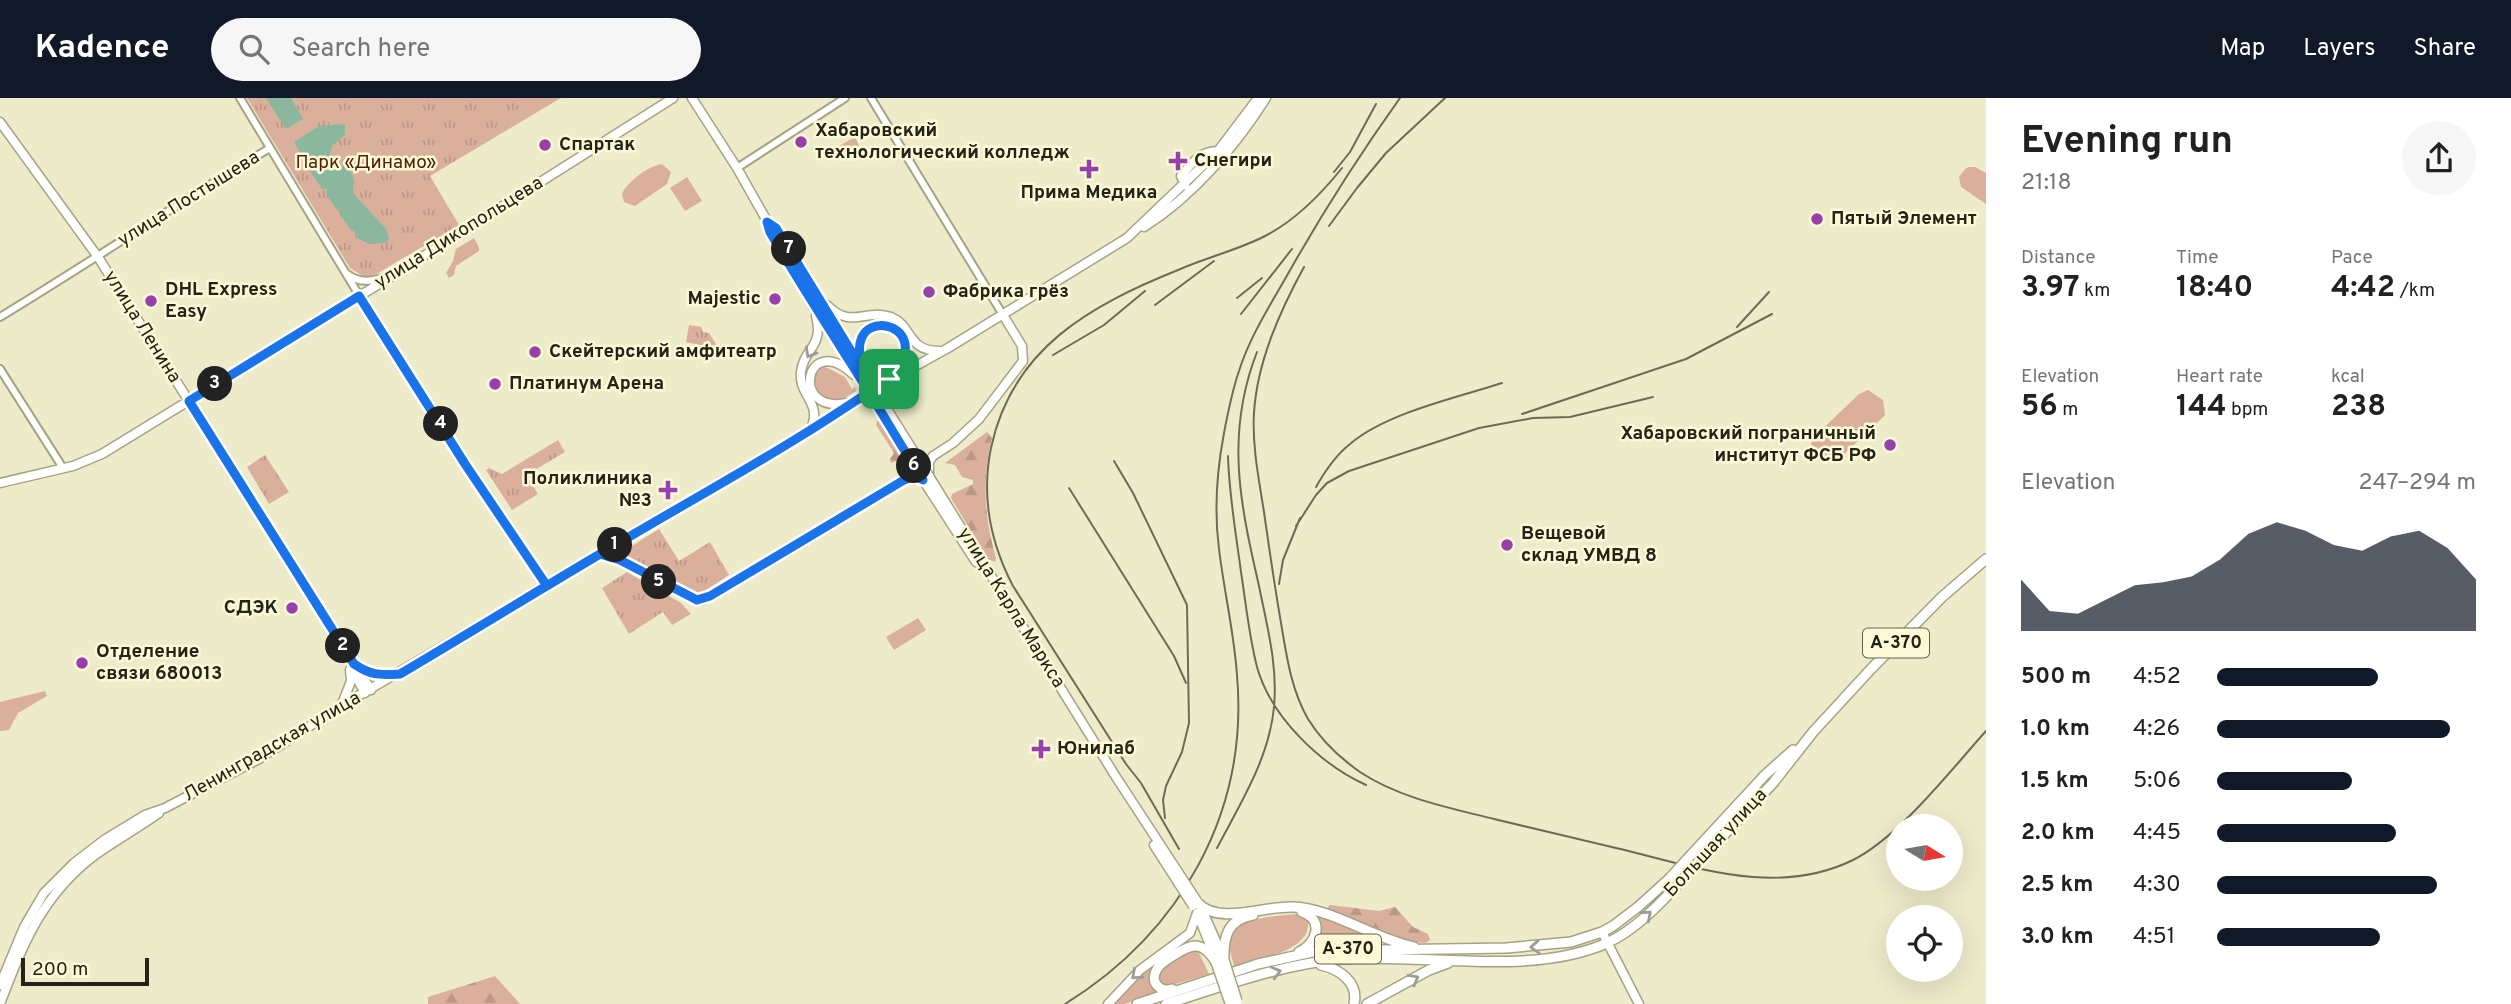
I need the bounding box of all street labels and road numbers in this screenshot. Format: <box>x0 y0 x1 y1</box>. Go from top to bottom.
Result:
street label: улица Постышева <box>114 146 264 252</box>
street label: улица Дикопольцева <box>370 171 548 295</box>
street label: улица Ленина <box>98 266 186 388</box>
street label: улица Карла Маркса <box>952 523 1070 693</box>
road number: А-370 <box>1863 628 1929 658</box>
street label: Ленинградская улица <box>179 686 365 808</box>
street label: Большая улица <box>1659 784 1773 902</box>
road number: А-370 <box>1315 934 1381 964</box>

